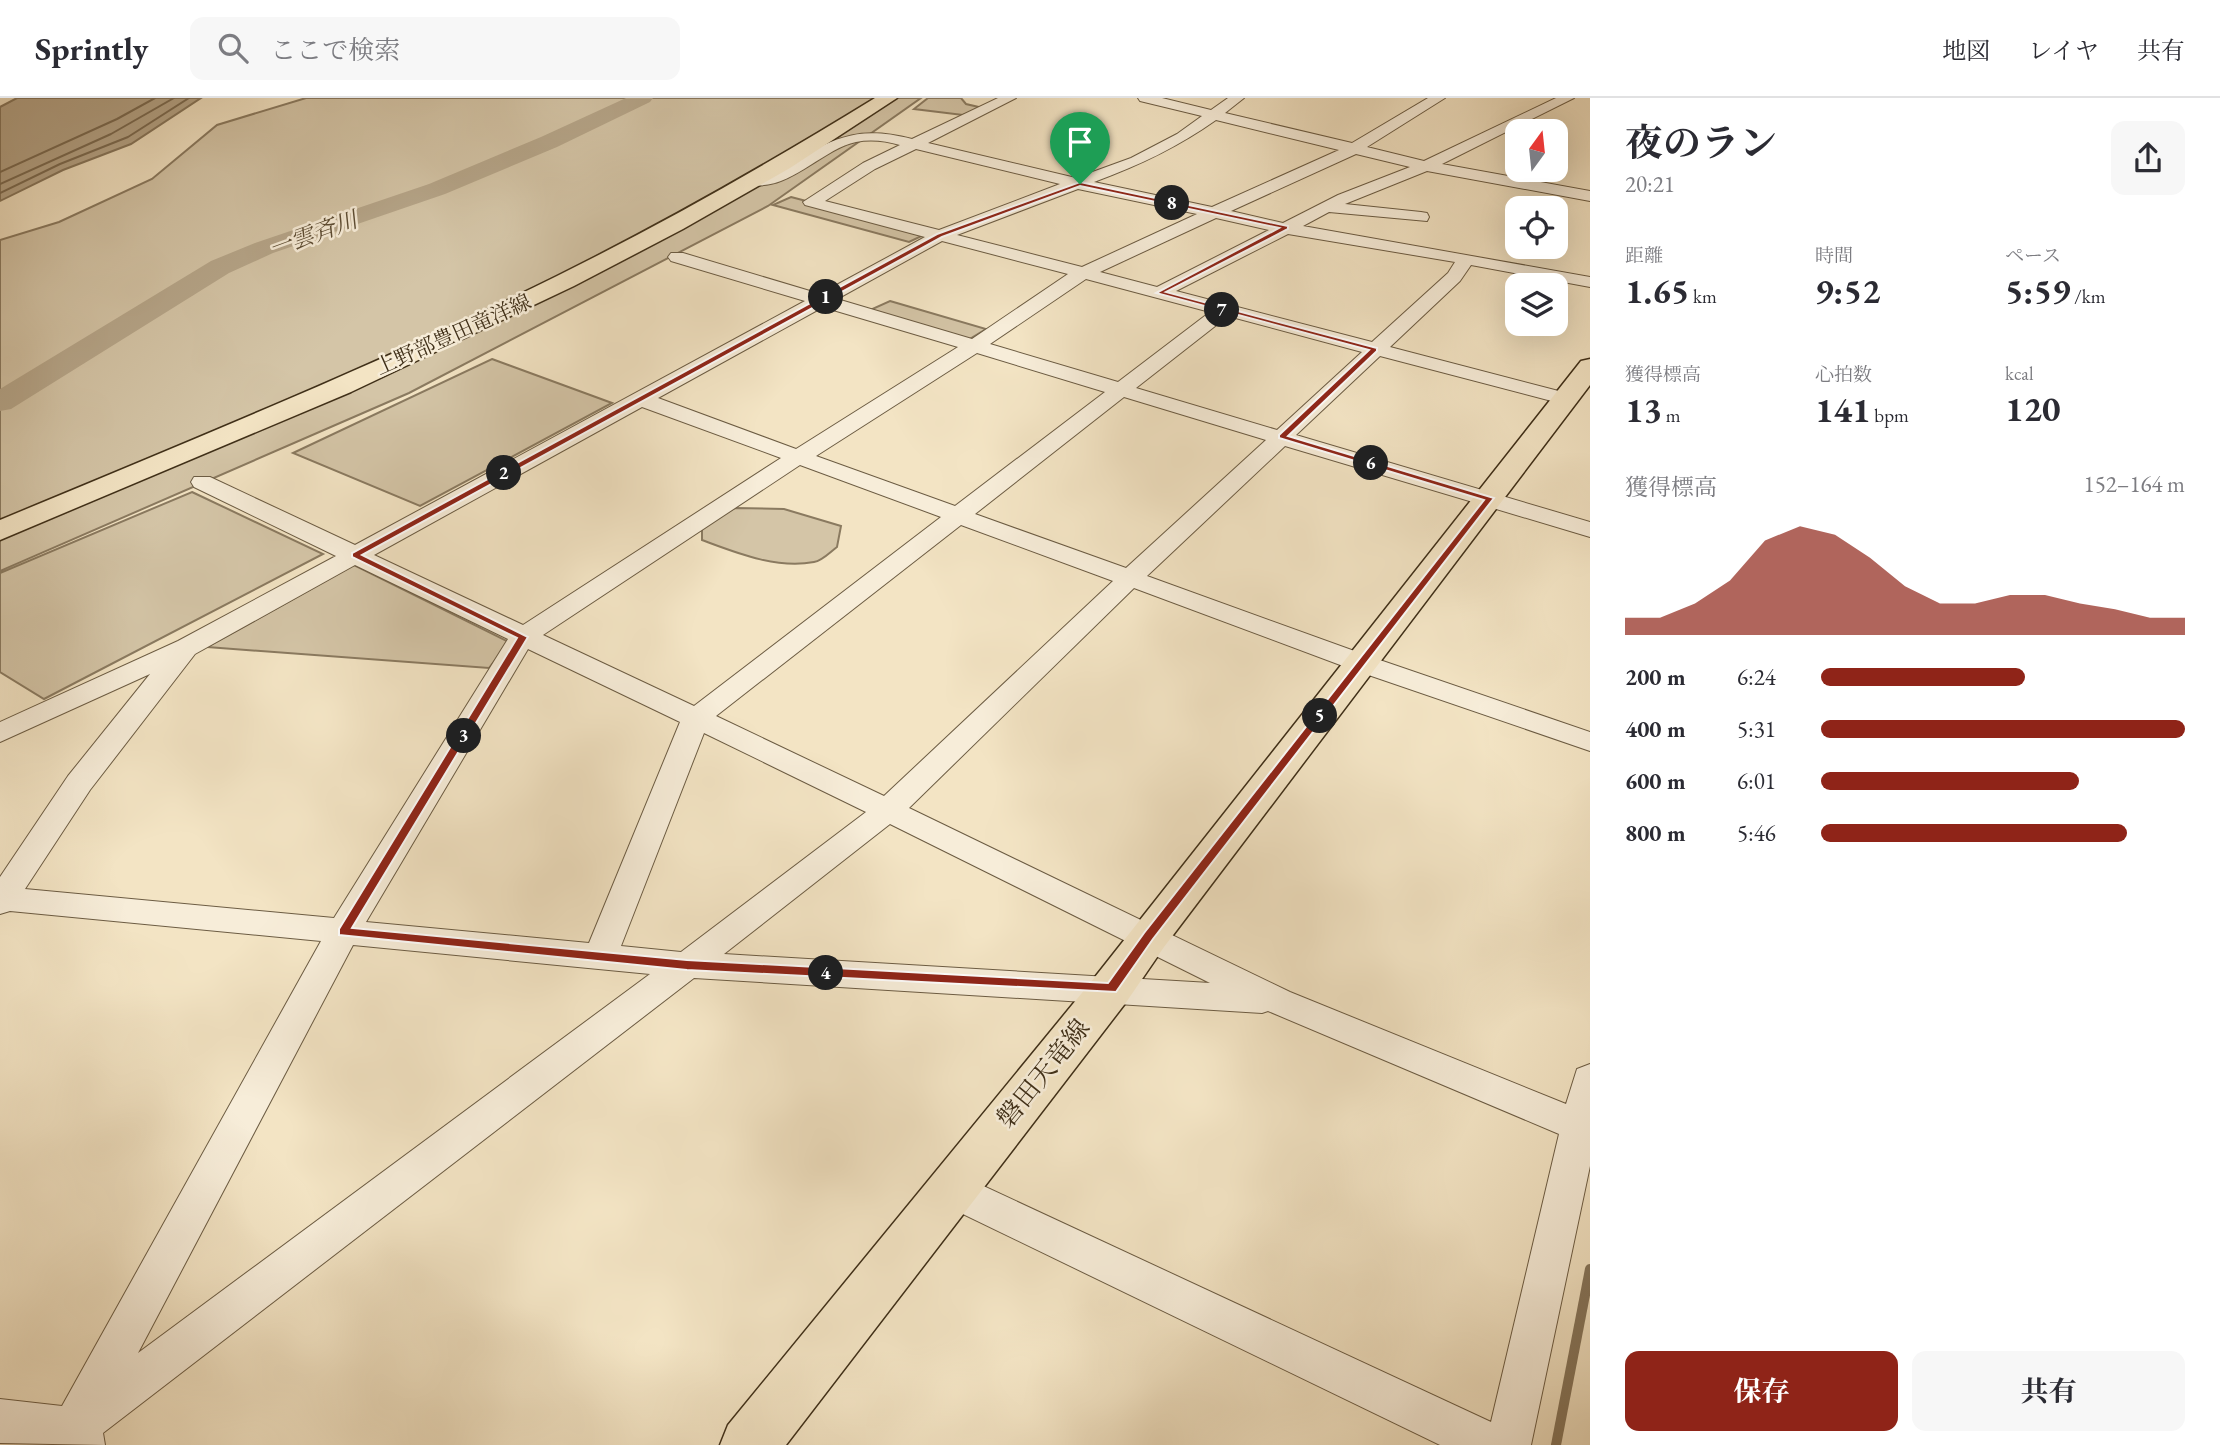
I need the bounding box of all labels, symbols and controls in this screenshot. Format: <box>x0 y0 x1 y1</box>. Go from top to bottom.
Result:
search box <box>190 17 680 80</box>
text: Sprintly <box>35 27 148 70</box>
icon: search <box>214 29 252 67</box>
text: ここで検索 <box>270 33 400 67</box>
text: 地図 <box>1942 35 1990 66</box>
text: レイヤ <box>2028 35 2099 66</box>
text: 共有 <box>2137 35 2185 66</box>
pin <box>1050 112 1110 184</box>
text: 夜のラン <box>1625 118 1777 167</box>
north arrow <box>1505 119 1568 182</box>
map controls <box>1505 119 1568 336</box>
button: share <box>2111 121 2185 195</box>
icon: arrive <box>1061 123 1099 161</box>
text: 20:21 <box>1625 169 1675 199</box>
pin: 8 <box>1154 186 1190 220</box>
text: 8 <box>1166 190 1177 215</box>
button: locate <box>1505 196 1568 259</box>
water label: 一雲斉川 <box>265 203 364 264</box>
text: 距離 <box>1625 243 1663 268</box>
text: 時間 <box>1815 243 1853 268</box>
text: ペース <box>2005 243 2061 268</box>
text: 1.65 <box>1625 268 1689 313</box>
text: 9:52 <box>1815 268 1880 313</box>
text: 5:59 <box>2005 268 2070 313</box>
button: layers <box>1505 273 1568 336</box>
pin: 1 <box>808 280 844 314</box>
text: 1 <box>820 284 831 309</box>
text: km <box>1689 284 1717 309</box>
text: /km <box>2070 284 2106 309</box>
street label: 上野部豊田竜洋線 <box>371 288 535 380</box>
pin: 7 <box>1204 292 1240 328</box>
text: 7 <box>1216 297 1227 322</box>
text: kcal <box>2005 361 2034 386</box>
text: 獲得標高 <box>1625 362 1701 387</box>
text: 心拍数 <box>1815 362 1872 387</box>
text: 120 <box>2005 386 2061 431</box>
text: 13 <box>1625 387 1662 432</box>
text: 141 <box>1815 387 1871 432</box>
text: m <box>1662 403 1681 428</box>
text: bpm <box>1871 403 1909 428</box>
pin: 6 <box>1354 446 1388 480</box>
text: 6 <box>1365 450 1376 475</box>
pin: 2 <box>486 456 522 490</box>
text: 2 <box>498 460 509 485</box>
text: 152–164 m <box>2084 469 2185 499</box>
text: 獲得標高 <box>1625 472 1717 502</box>
text: 200 m <box>1625 662 1686 692</box>
text: 6:24 <box>1737 662 1776 692</box>
pin: 5 <box>1302 698 1338 734</box>
text: 5 <box>1314 703 1325 728</box>
text: 400 m <box>1625 714 1686 744</box>
text: 5:31 <box>1737 714 1776 744</box>
pin: 3 <box>447 718 482 754</box>
text: 3 <box>458 723 469 748</box>
text: 600 m <box>1625 766 1686 796</box>
text: 6:01 <box>1737 766 1776 796</box>
text: 800 m <box>1625 818 1686 848</box>
text: 5:46 <box>1737 818 1776 848</box>
pin: 4 <box>808 956 844 990</box>
text: 4 <box>820 960 831 985</box>
street label: 磐田天竜線 <box>989 1012 1097 1134</box>
button: 保存 <box>1625 1351 1898 1431</box>
button: 共有 <box>1912 1351 2185 1431</box>

